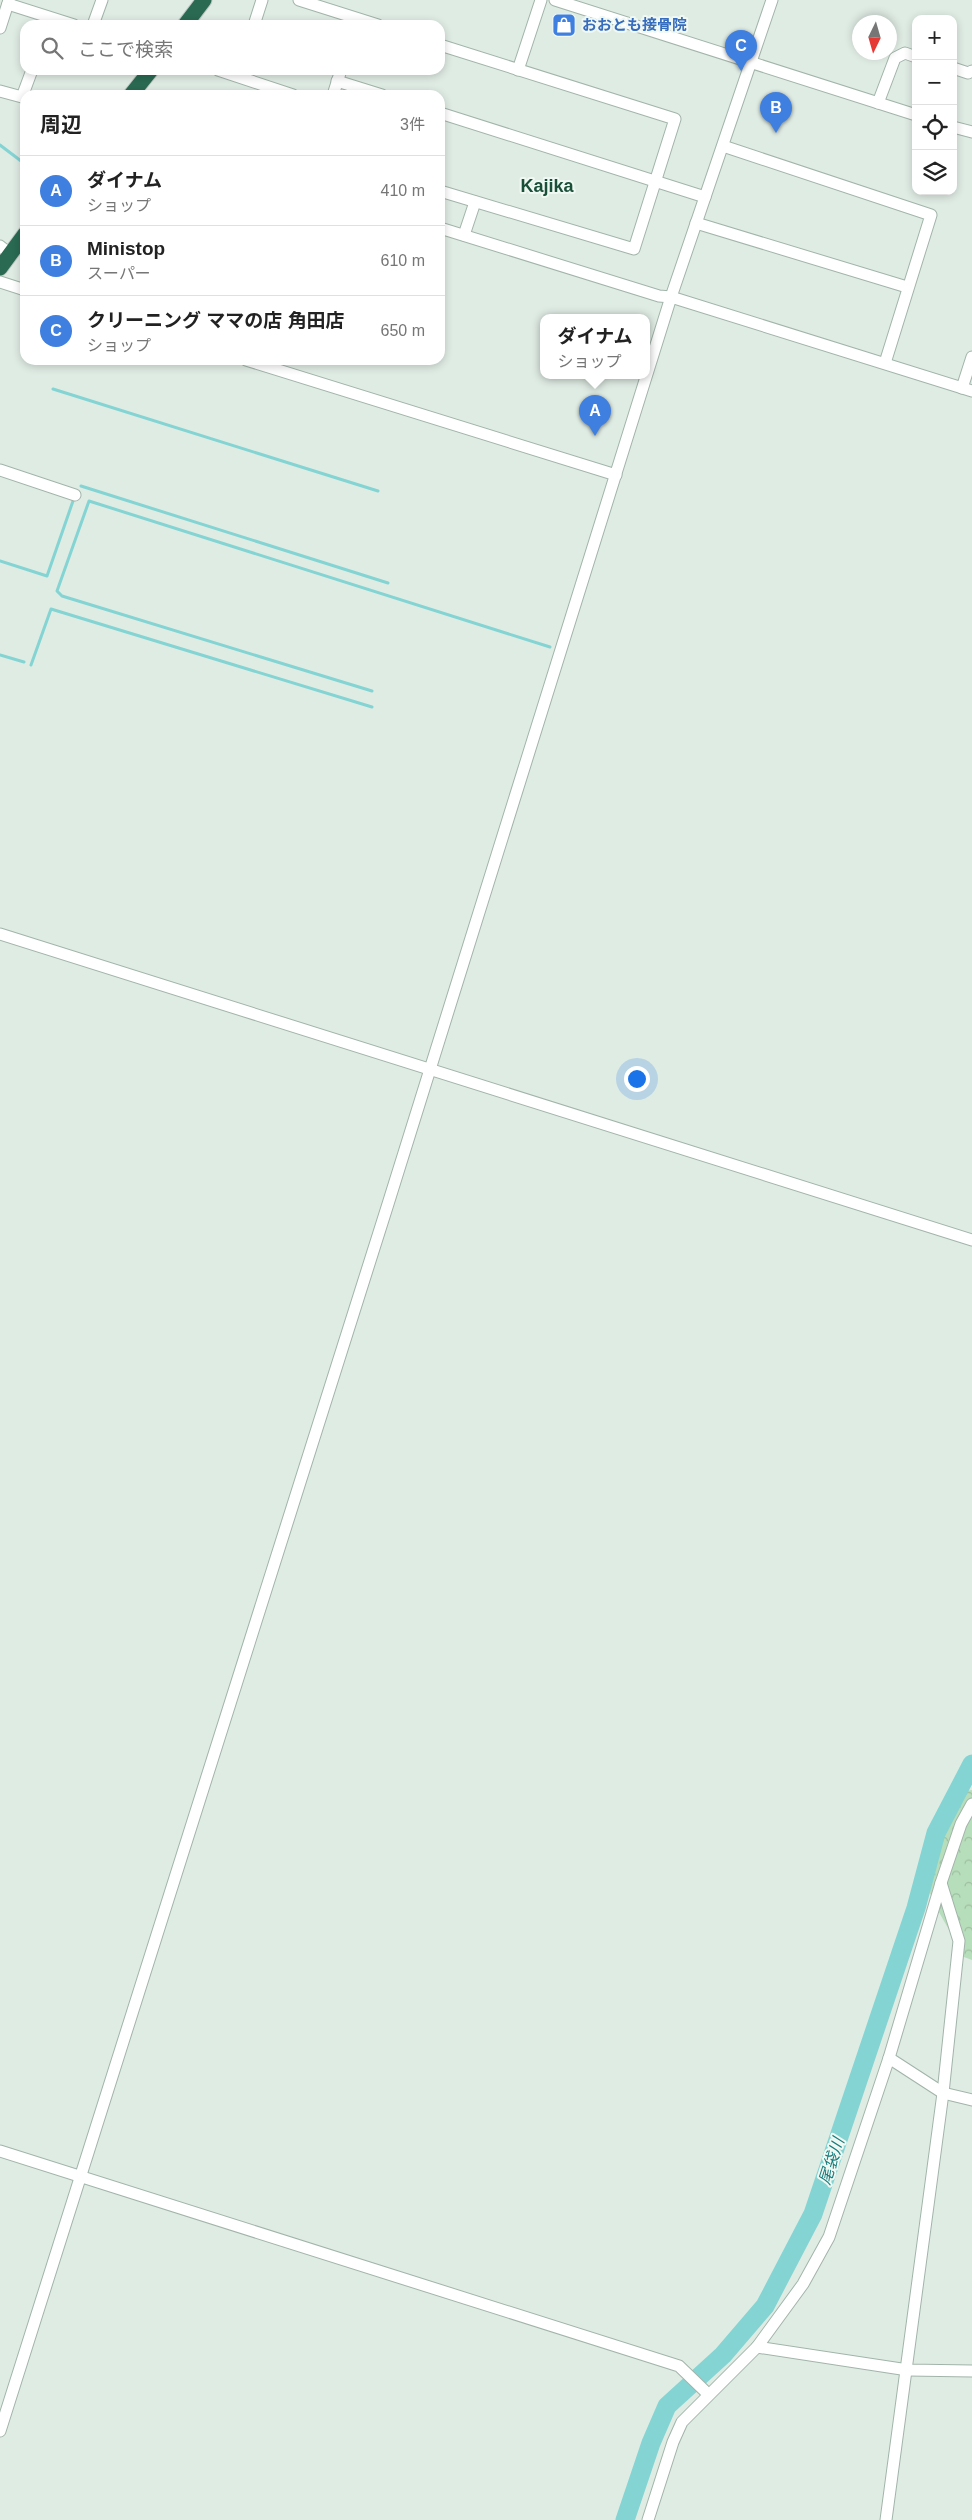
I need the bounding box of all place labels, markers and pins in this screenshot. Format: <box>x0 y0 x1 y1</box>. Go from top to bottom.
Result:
shop icon: おおとも接骨院 <box>551 12 577 38</box>
place label: おおとも接骨院 <box>582 16 687 33</box>
pin: C <box>725 30 757 71</box>
pin: B <box>760 92 792 133</box>
pin: A <box>579 395 611 436</box>

